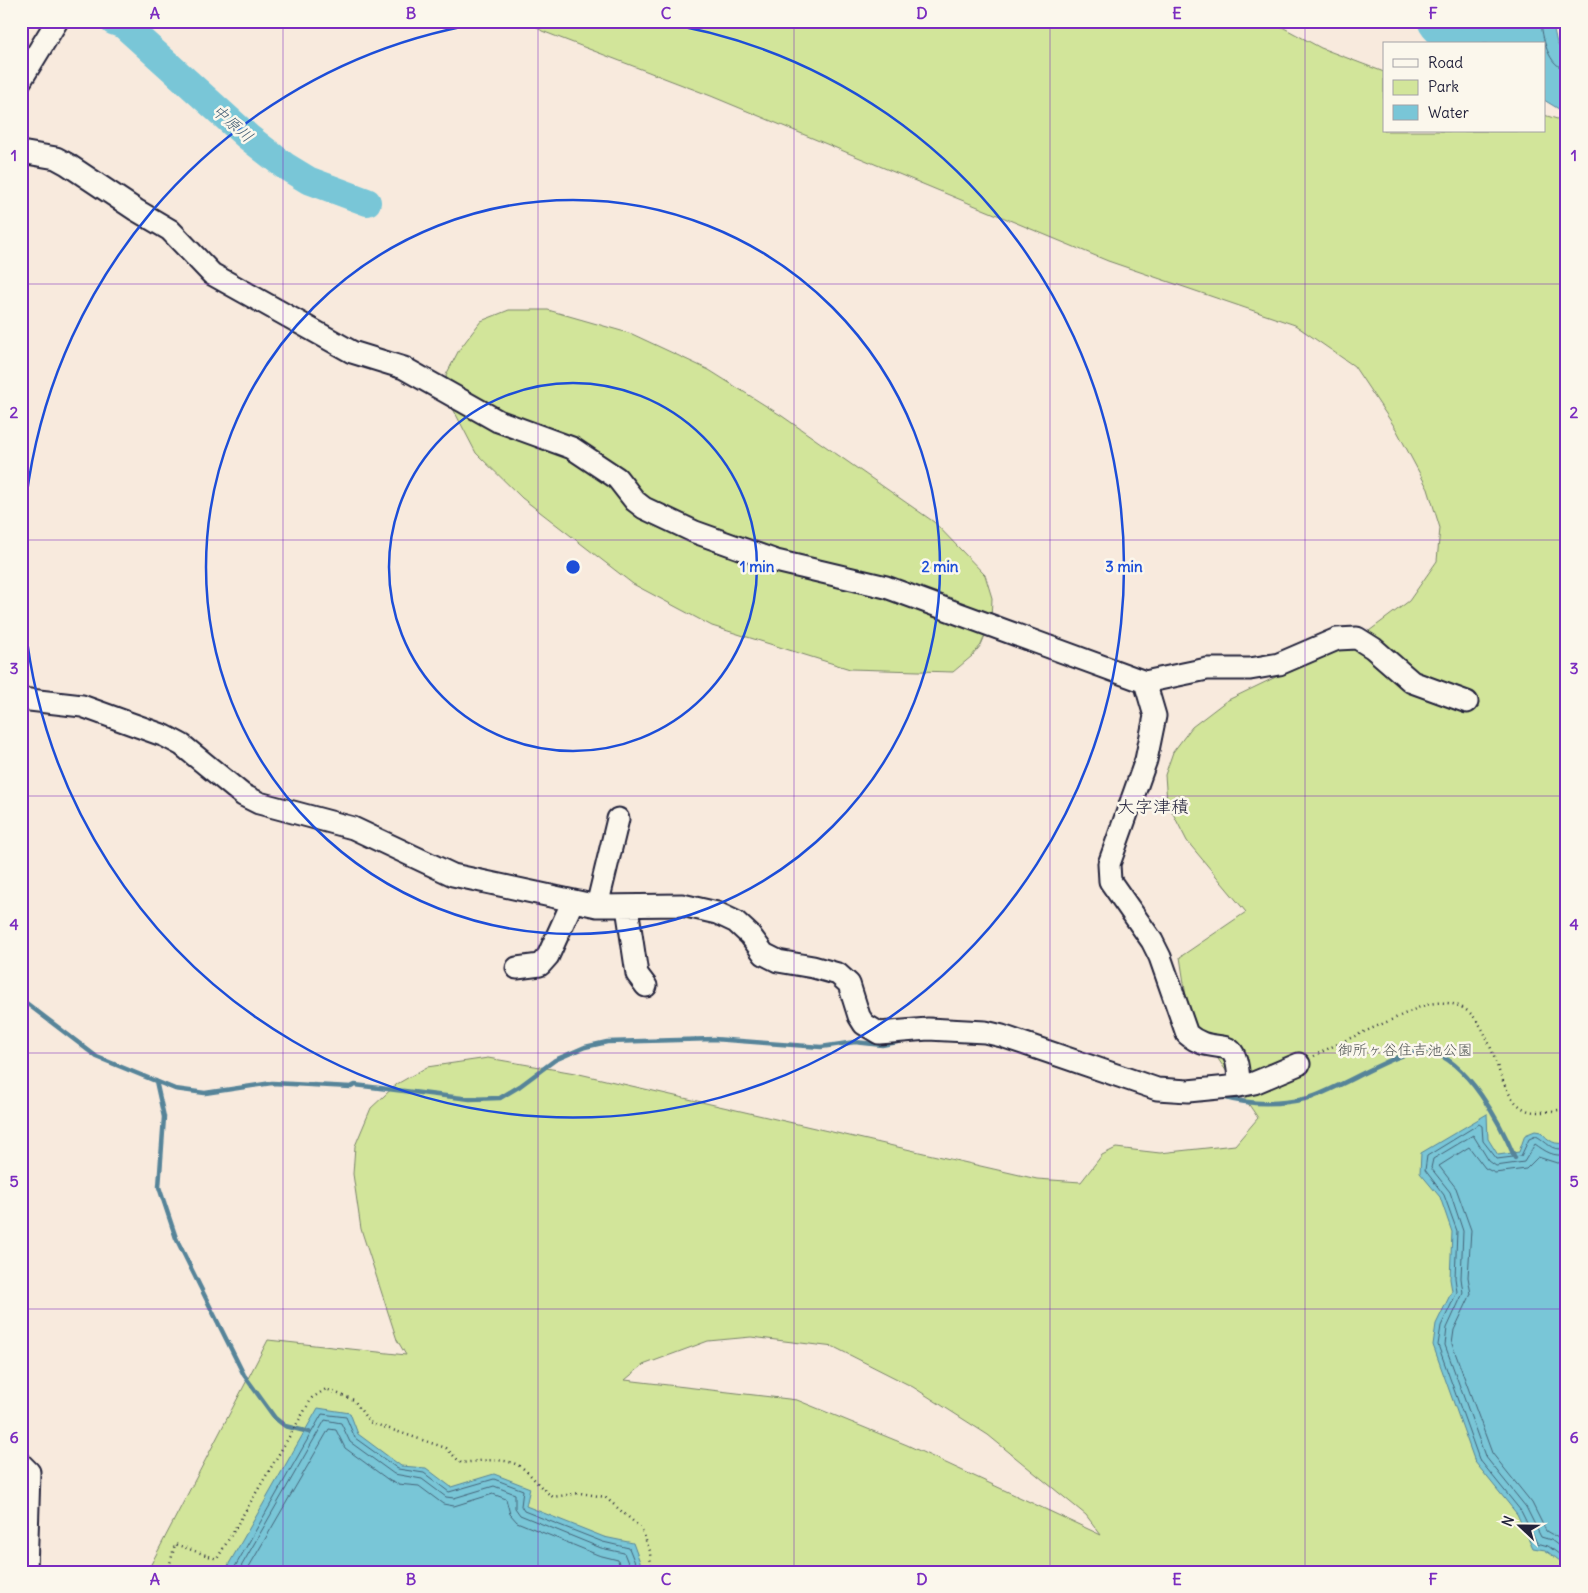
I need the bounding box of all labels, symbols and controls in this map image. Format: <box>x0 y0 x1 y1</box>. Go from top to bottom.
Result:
text: A <box>150 3 160 23</box>
text: B <box>406 3 417 23</box>
text: C <box>661 3 672 23</box>
text: D <box>916 3 928 23</box>
text: E <box>1172 3 1182 23</box>
text: F <box>1428 3 1438 23</box>
legend <box>1383 42 1546 132</box>
text: Road <box>1428 53 1463 72</box>
text: Park <box>1428 77 1459 96</box>
water label: 中原川 <box>208 100 258 146</box>
text: Water <box>1428 103 1469 122</box>
text: 1 <box>11 145 17 165</box>
text: 1 <box>1571 145 1577 165</box>
text: 2 <box>10 402 19 422</box>
text: 2 <box>1570 402 1579 422</box>
text: 1 min <box>740 557 775 576</box>
text: 2 min <box>922 557 959 576</box>
text: 3 min <box>1105 557 1143 576</box>
centre of rings <box>564 558 582 576</box>
text: 3 <box>9 658 19 678</box>
text: 3 <box>1569 658 1579 678</box>
district label: 大字津積 <box>1117 795 1189 818</box>
text: 4 <box>9 914 19 934</box>
text: 4 <box>1569 914 1579 934</box>
park label: 御所ヶ谷住吉池公園 <box>1337 1040 1473 1059</box>
text: 5 <box>9 1171 19 1191</box>
text: 5 <box>1569 1171 1579 1191</box>
text: 6 <box>9 1427 19 1447</box>
text: 6 <box>1569 1427 1579 1447</box>
north arrow <box>1496 1500 1546 1550</box>
text: N <box>1498 1513 1518 1529</box>
text: A <box>150 1569 160 1589</box>
text: B <box>406 1569 417 1589</box>
text: C <box>661 1569 672 1589</box>
text: D <box>916 1569 928 1589</box>
text: E <box>1172 1569 1182 1589</box>
text: F <box>1428 1569 1438 1589</box>

